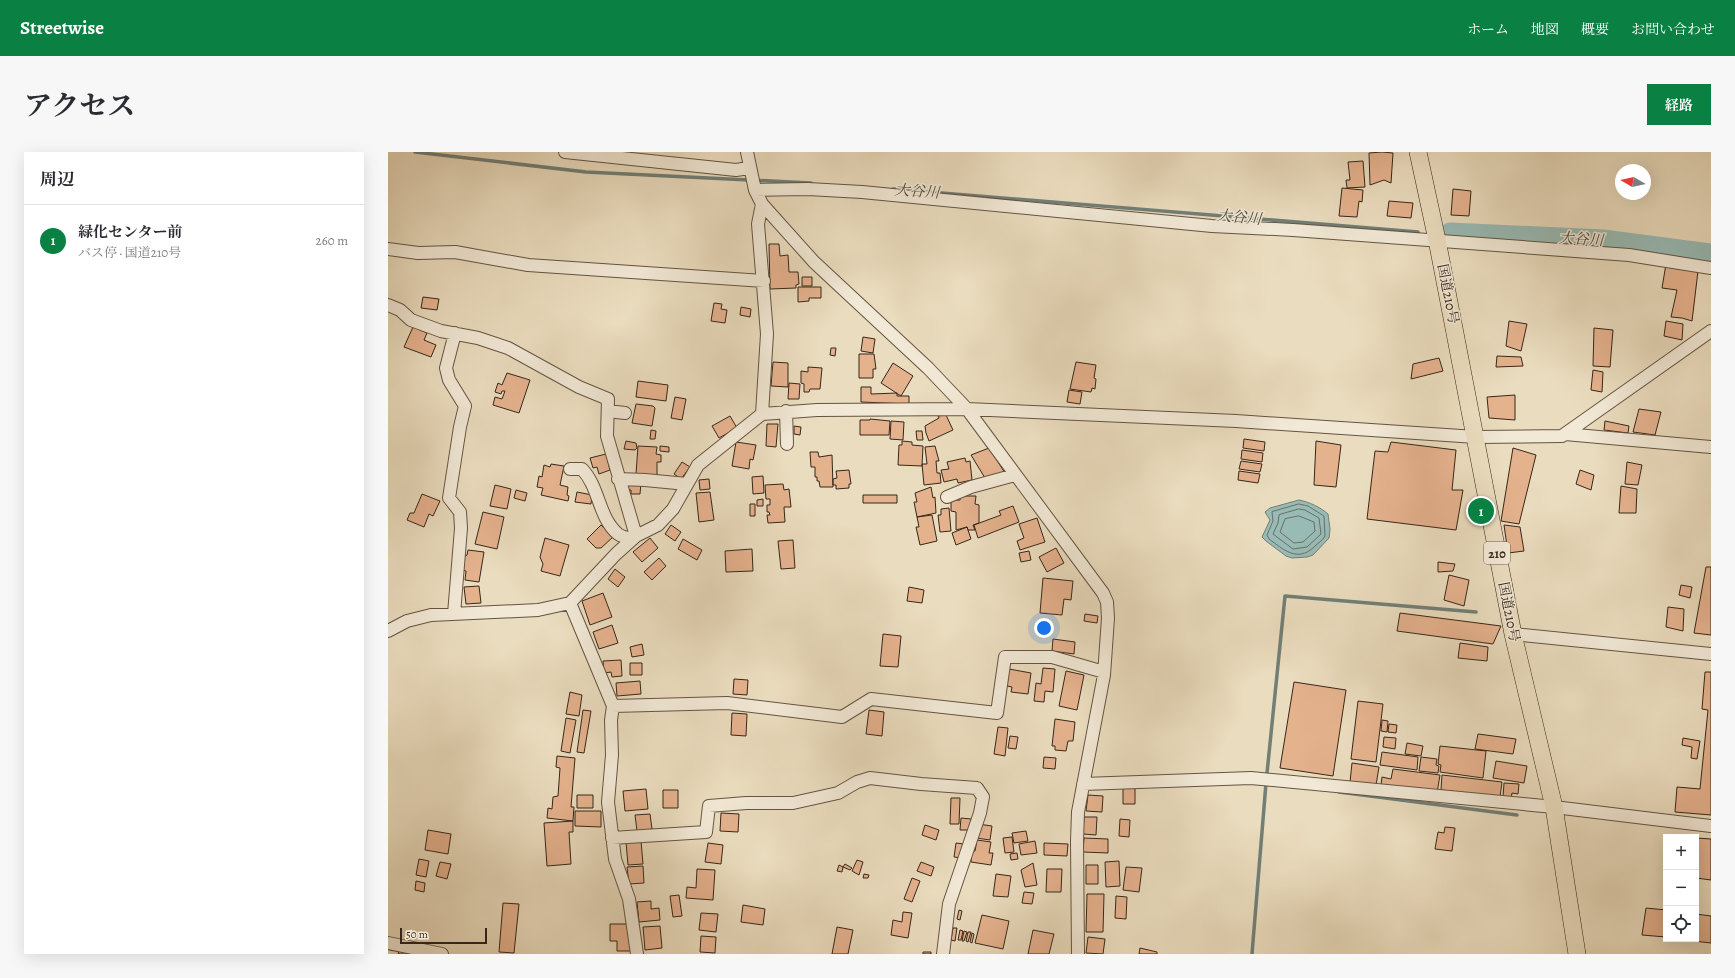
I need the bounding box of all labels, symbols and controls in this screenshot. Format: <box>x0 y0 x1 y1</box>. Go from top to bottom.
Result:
text: Streetwise <box>20 15 104 41</box>
text: ホーム <box>1467 20 1509 39</box>
text: 地図 <box>1531 20 1559 39</box>
text: 概要 <box>1581 20 1609 39</box>
text: お問い合わせ <box>1631 20 1715 39</box>
button: 経路 <box>1647 84 1711 125</box>
text: アクセス <box>24 87 135 125</box>
north arrow <box>1615 164 1651 200</box>
text: 周辺 <box>40 168 74 191</box>
water label: 大谷川 <box>894 179 942 203</box>
water label: 大谷川 <box>1216 205 1264 229</box>
text: 緑化センター前 <box>78 222 182 242</box>
water label: 大谷川 <box>1558 228 1606 250</box>
text: 1 <box>51 232 55 249</box>
text: 260 m <box>315 232 348 249</box>
text: バス停 · 国道210号 <box>78 244 181 261</box>
street label: 国道210号 <box>1433 262 1463 326</box>
pin: 1 <box>1468 496 1494 526</box>
road number: 210 <box>1484 542 1510 564</box>
street label: 国道210号 <box>1494 580 1524 644</box>
your location <box>1034 618 1054 638</box>
map controls <box>1663 834 1699 942</box>
button: + <box>1663 834 1699 870</box>
button: − <box>1663 870 1699 906</box>
button: locate <box>1663 906 1699 942</box>
scale bar <box>400 926 487 945</box>
text: 50 m <box>406 927 428 942</box>

